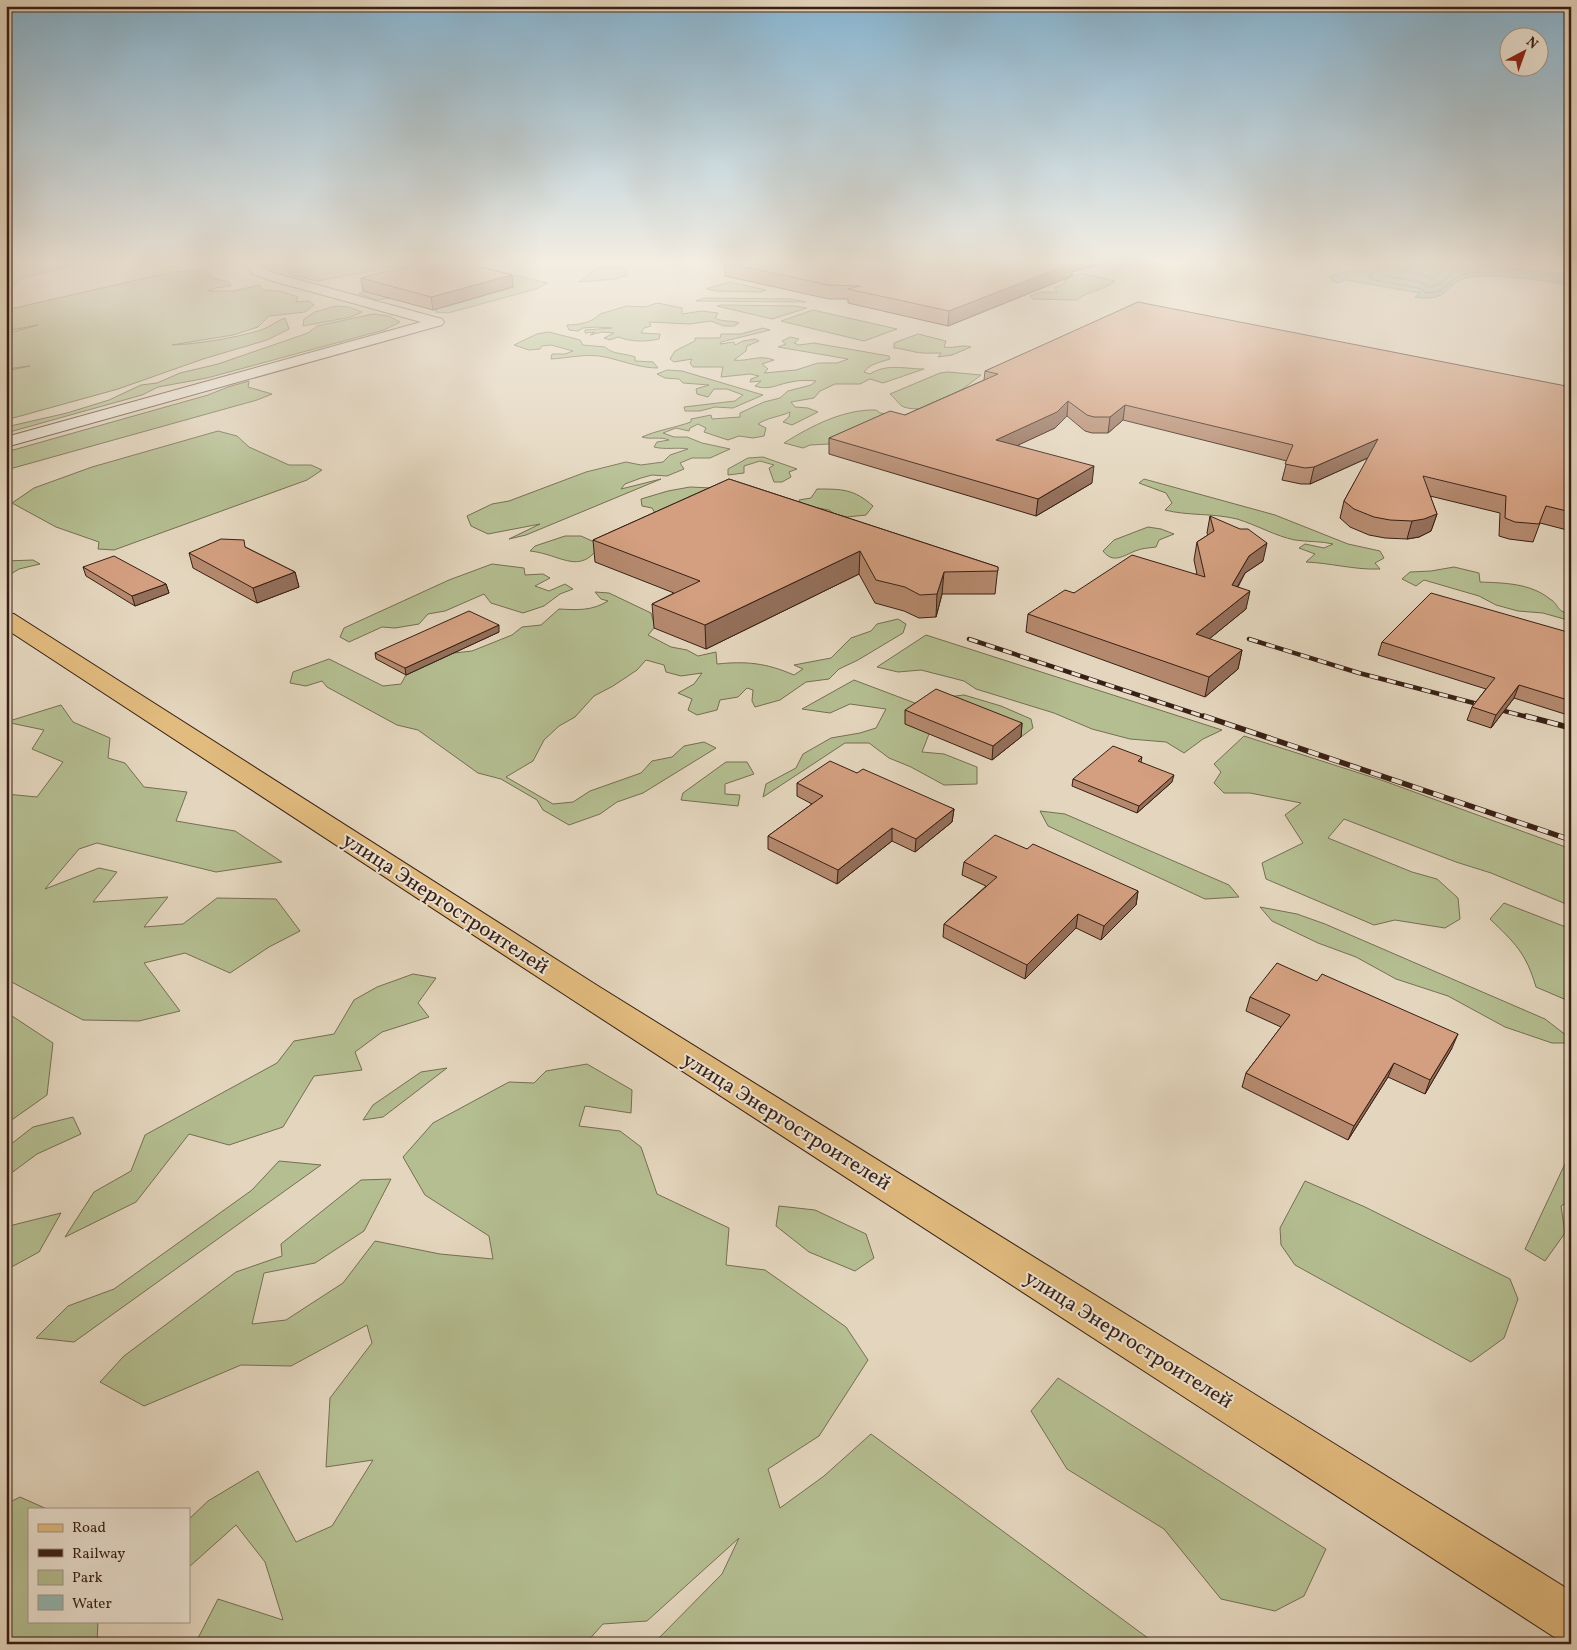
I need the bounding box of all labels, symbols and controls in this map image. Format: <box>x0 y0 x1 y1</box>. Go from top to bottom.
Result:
north arrow <box>1500 28 1550 78</box>
text: N <box>1521 33 1542 54</box>
street label: улица Энергостроителей <box>336 826 554 982</box>
street label: улица Энергостроителей <box>676 1046 896 1199</box>
street label: улица Энергостроителей <box>1018 1264 1238 1417</box>
legend <box>28 1508 190 1622</box>
text: Road <box>72 1518 106 1539</box>
text: Railway <box>72 1544 125 1565</box>
text: Park <box>72 1568 103 1589</box>
text: Water <box>72 1594 112 1615</box>

